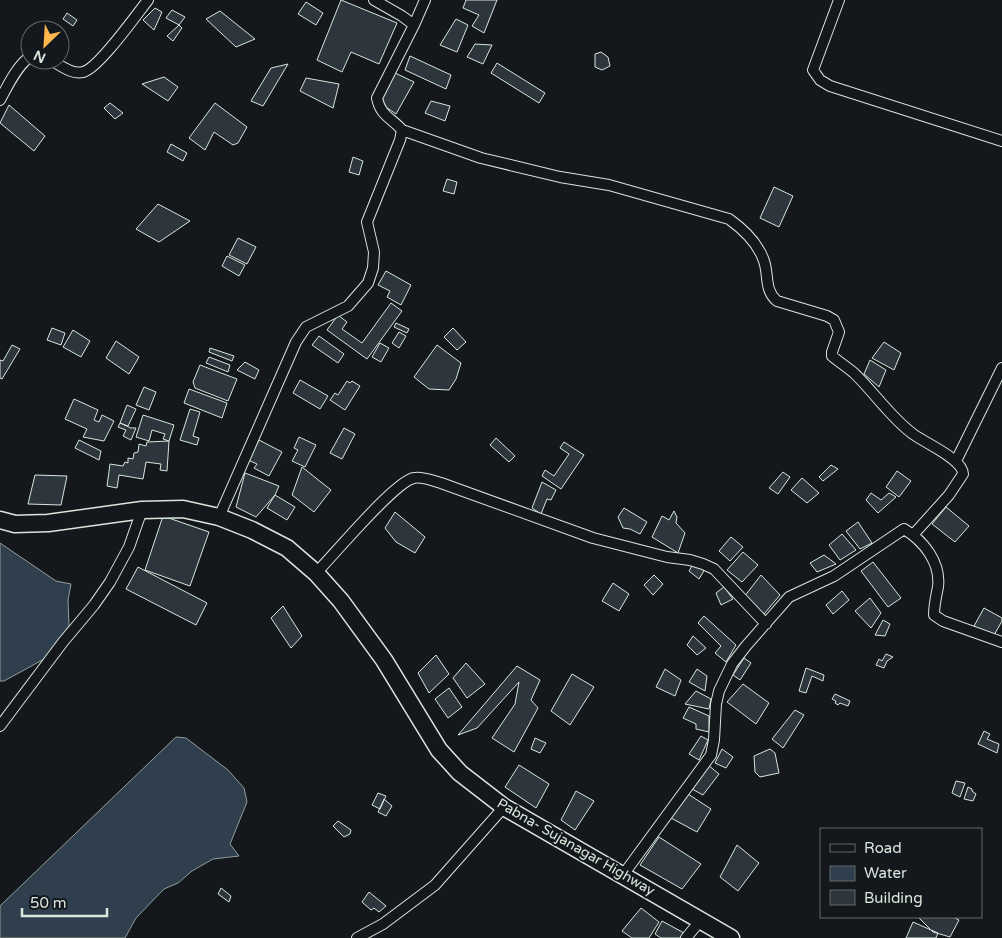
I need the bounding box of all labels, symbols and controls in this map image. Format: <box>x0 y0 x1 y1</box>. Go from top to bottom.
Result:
north arrow <box>20 20 70 70</box>
text: N <box>31 46 48 66</box>
street label: Pabna- Sujanagar Highway <box>494 795 658 899</box>
legend <box>820 828 982 918</box>
text: Road <box>864 839 902 857</box>
text: Water <box>864 864 907 882</box>
scale bar <box>22 886 108 918</box>
text: Building <box>864 889 923 907</box>
text: 50 m <box>30 894 67 912</box>

